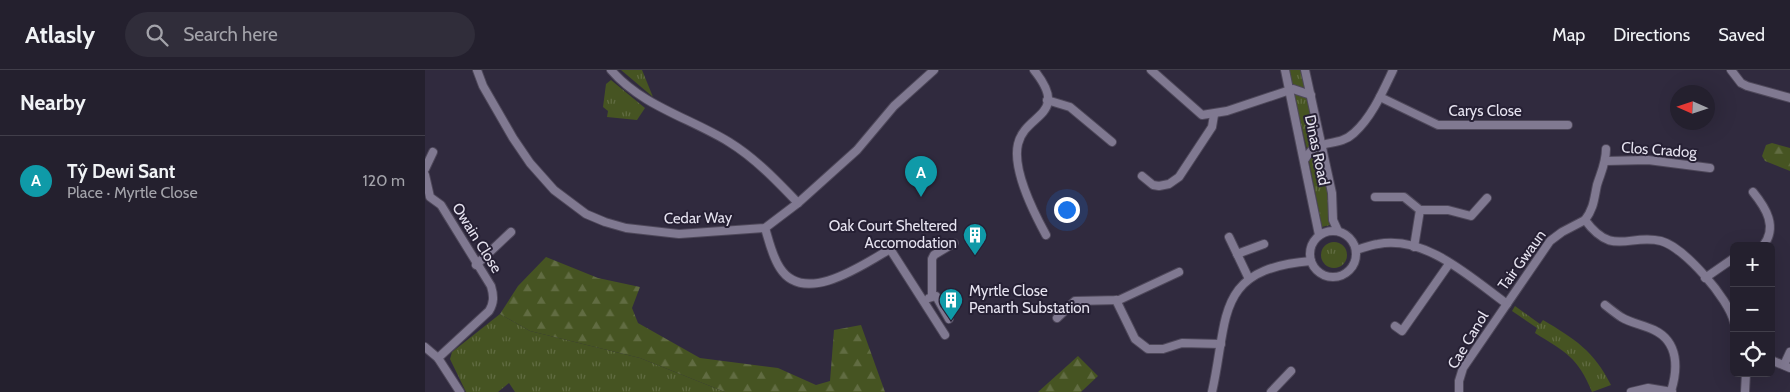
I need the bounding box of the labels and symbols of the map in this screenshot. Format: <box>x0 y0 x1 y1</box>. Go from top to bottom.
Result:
north arrow <box>1670 85 1715 130</box>
street label: Carys Close <box>1448 102 1522 120</box>
street label: Dinas Road <box>1301 113 1333 187</box>
street label: Clos Cradog <box>1621 138 1698 162</box>
pin: A <box>905 156 937 197</box>
your location <box>1054 197 1080 223</box>
street label: Owain Close <box>448 200 506 277</box>
street label: Cedar Way <box>664 208 733 228</box>
place label: Oak Court Sheltered Accomodation <box>829 217 957 252</box>
building icon: Oak Court Sheltered Accomodation <box>962 222 988 256</box>
street label: Tair Gwaun <box>1494 226 1550 294</box>
place label: Myrtle Close Penarth Substation <box>969 282 1090 317</box>
building icon: Myrtle Close Penarth Substation <box>938 287 964 321</box>
street label: Cae Canol <box>1444 308 1492 372</box>

